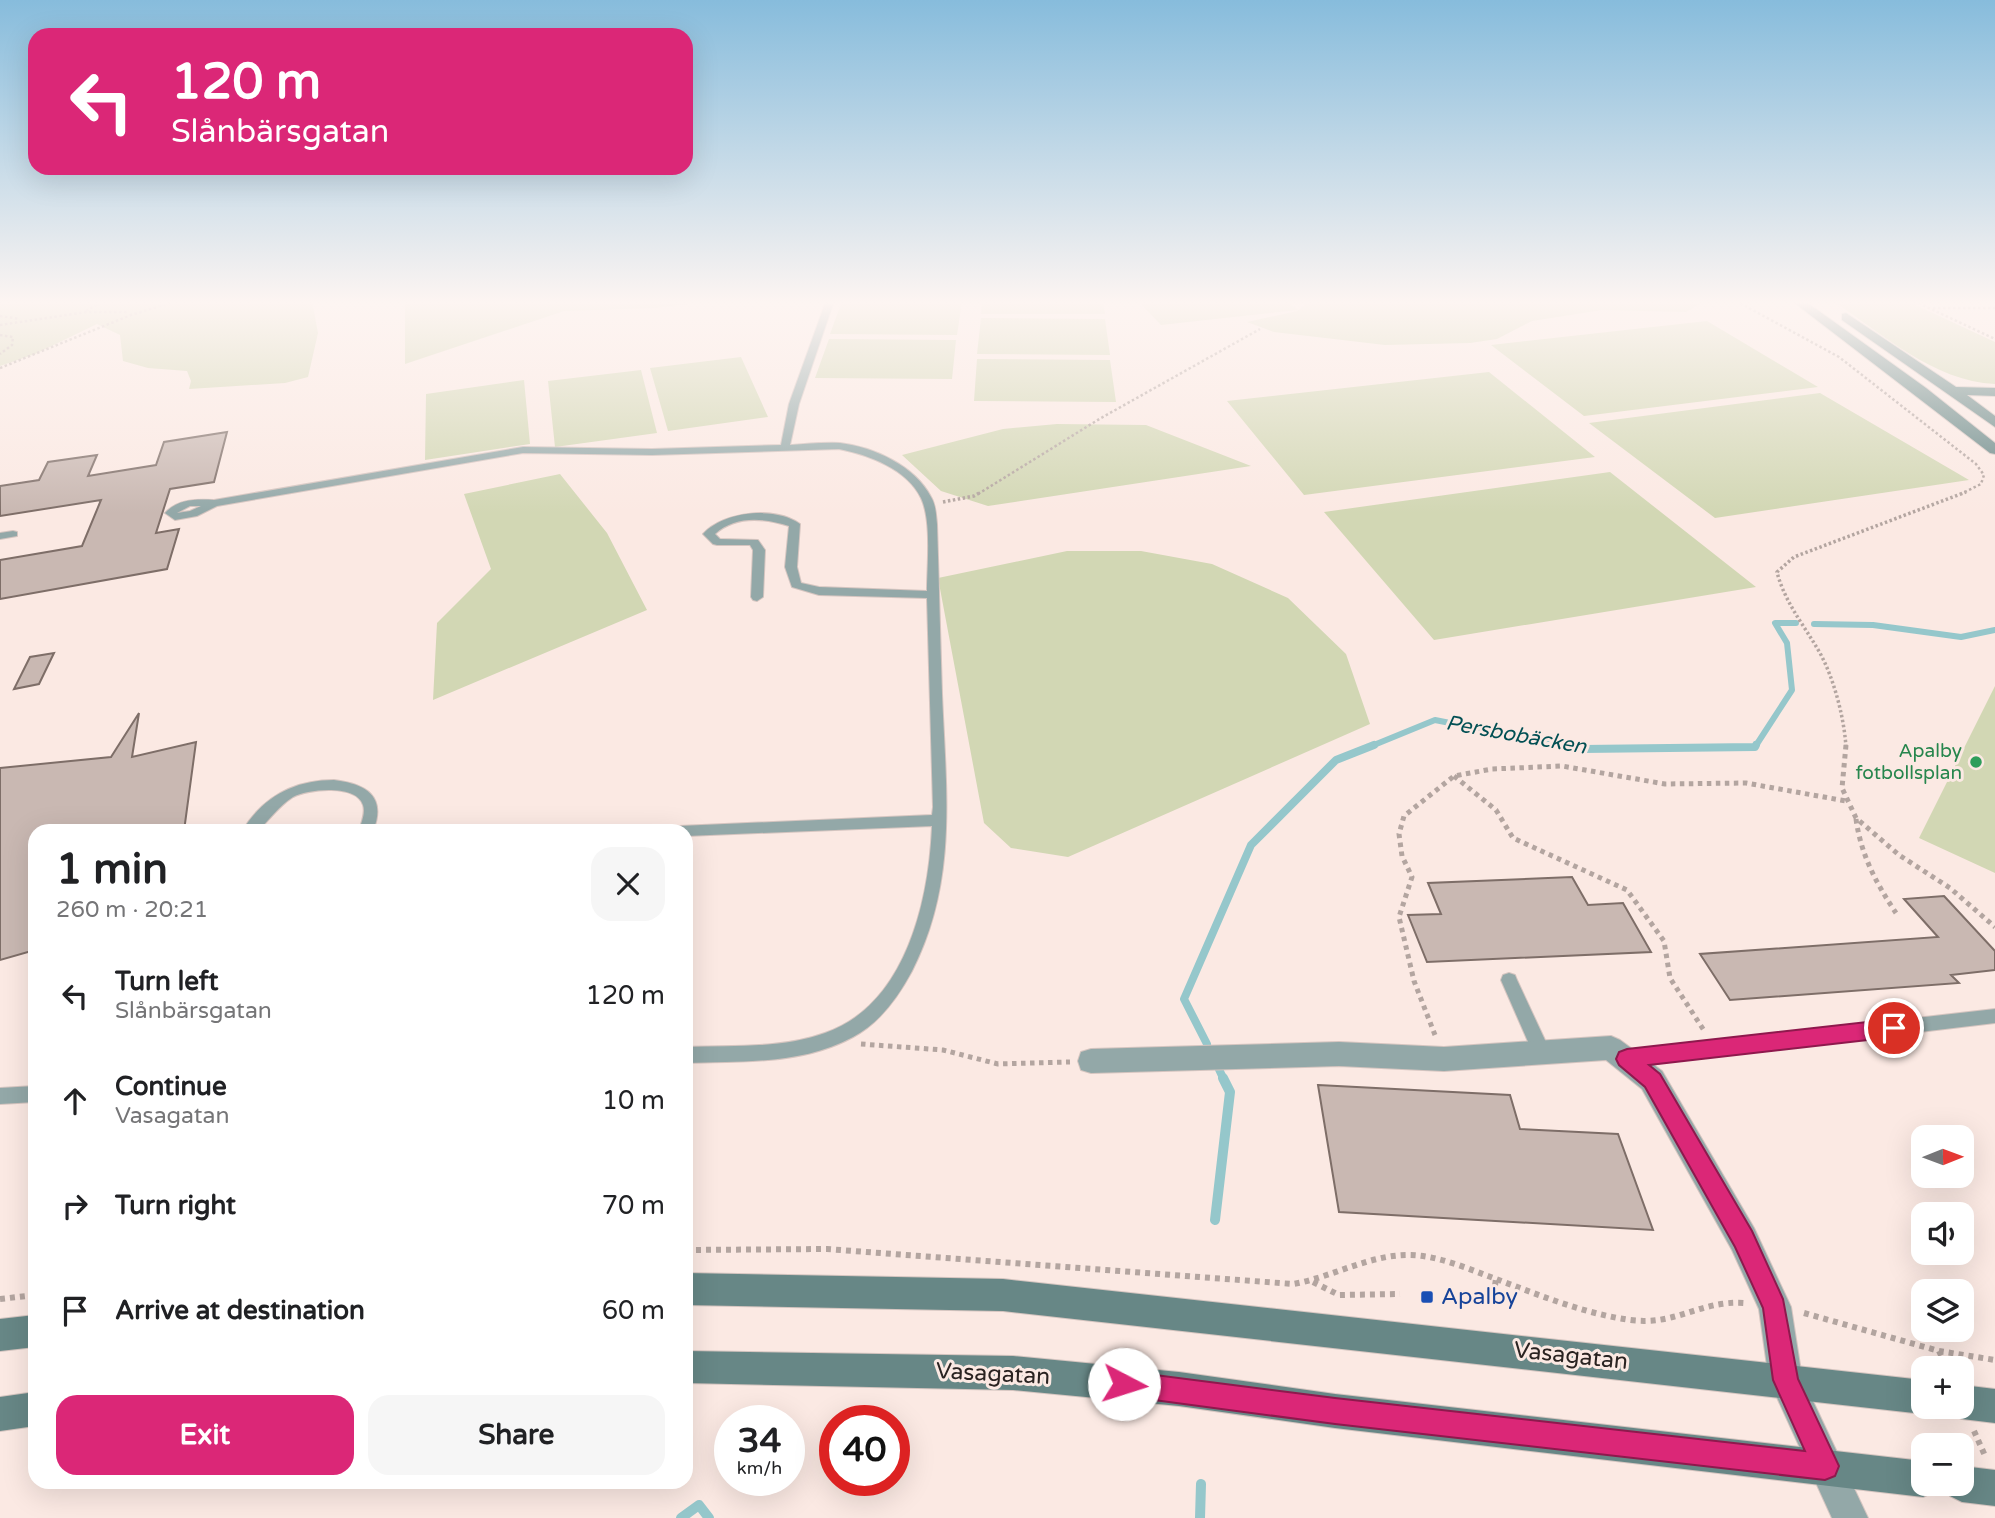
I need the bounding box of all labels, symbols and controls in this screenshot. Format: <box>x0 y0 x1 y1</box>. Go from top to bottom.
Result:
text: 120 m <box>171 53 321 112</box>
icon: left <box>56 56 147 147</box>
text: Slånbärsgatan <box>171 113 389 151</box>
water label: Persbobäcken <box>1444 710 1589 760</box>
place label: Apalby fotbollsplan <box>1855 740 1962 784</box>
marker: Apalby fotbollsplan <box>1968 754 1984 770</box>
text: 1 min <box>56 844 168 895</box>
button: close <box>591 847 665 921</box>
text: 260 m · 20:21 <box>56 896 208 924</box>
text: Turn left <box>115 966 218 997</box>
icon: left <box>56 977 94 1015</box>
text: 120 m <box>585 980 665 1011</box>
text: Slånbärsgatan <box>115 997 272 1025</box>
pin <box>1864 998 1924 1058</box>
icon: arrive <box>1875 1009 1913 1047</box>
text: Continue <box>115 1071 227 1102</box>
icon: ahead <box>56 1082 94 1120</box>
text: 10 m <box>602 1085 665 1116</box>
text: Vasagatan <box>115 1102 229 1130</box>
north arrow <box>1911 1125 1974 1188</box>
map controls <box>1911 1125 1974 1496</box>
icon: right <box>56 1187 94 1225</box>
text: Turn right <box>115 1190 236 1221</box>
text: 70 m <box>602 1190 665 1221</box>
button: sound <box>1911 1202 1974 1265</box>
button: layers <box>1911 1279 1974 1342</box>
place label: Apalby <box>1441 1283 1518 1311</box>
marker: Apalby <box>1419 1289 1435 1305</box>
icon: arrive <box>56 1292 94 1330</box>
text: Arrive at destination <box>115 1295 365 1326</box>
text: 60 m <box>602 1295 665 1326</box>
street label: Vasagatan <box>1513 1336 1629 1376</box>
position arrow <box>1087 1347 1161 1421</box>
button: + <box>1911 1356 1974 1419</box>
street label: Vasagatan <box>935 1357 1051 1391</box>
button: Exit <box>56 1395 354 1475</box>
button: Share <box>368 1395 665 1475</box>
speed limit sign: 40 <box>819 1405 910 1496</box>
text: 34 <box>738 1420 781 1462</box>
button: − <box>1911 1433 1974 1496</box>
text: km/h <box>737 1457 782 1479</box>

